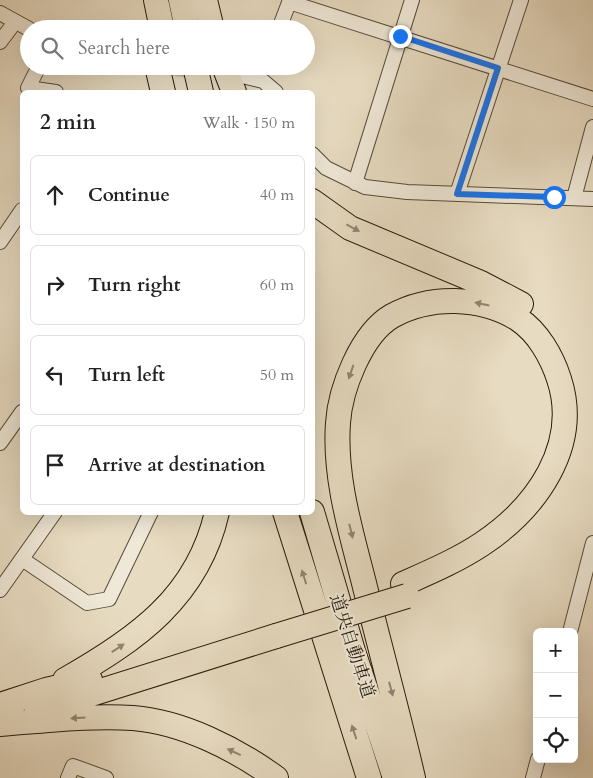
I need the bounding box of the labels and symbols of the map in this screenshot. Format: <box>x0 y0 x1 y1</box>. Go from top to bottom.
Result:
route end <box>389 25 412 48</box>
route start <box>543 186 566 209</box>
one-way arrow <box>345 224 360 232</box>
one-way arrow <box>474 300 489 308</box>
one-way arrow <box>347 364 354 379</box>
one-way arrow <box>347 524 355 539</box>
one-way arrow <box>300 569 308 584</box>
street label: 道央自動車道 <box>323 591 381 701</box>
one-way arrow <box>111 643 124 653</box>
one-way arrow <box>387 681 395 696</box>
one-way arrow <box>70 714 86 722</box>
one-way arrow <box>349 724 357 739</box>
one-way arrow <box>227 748 241 756</box>

